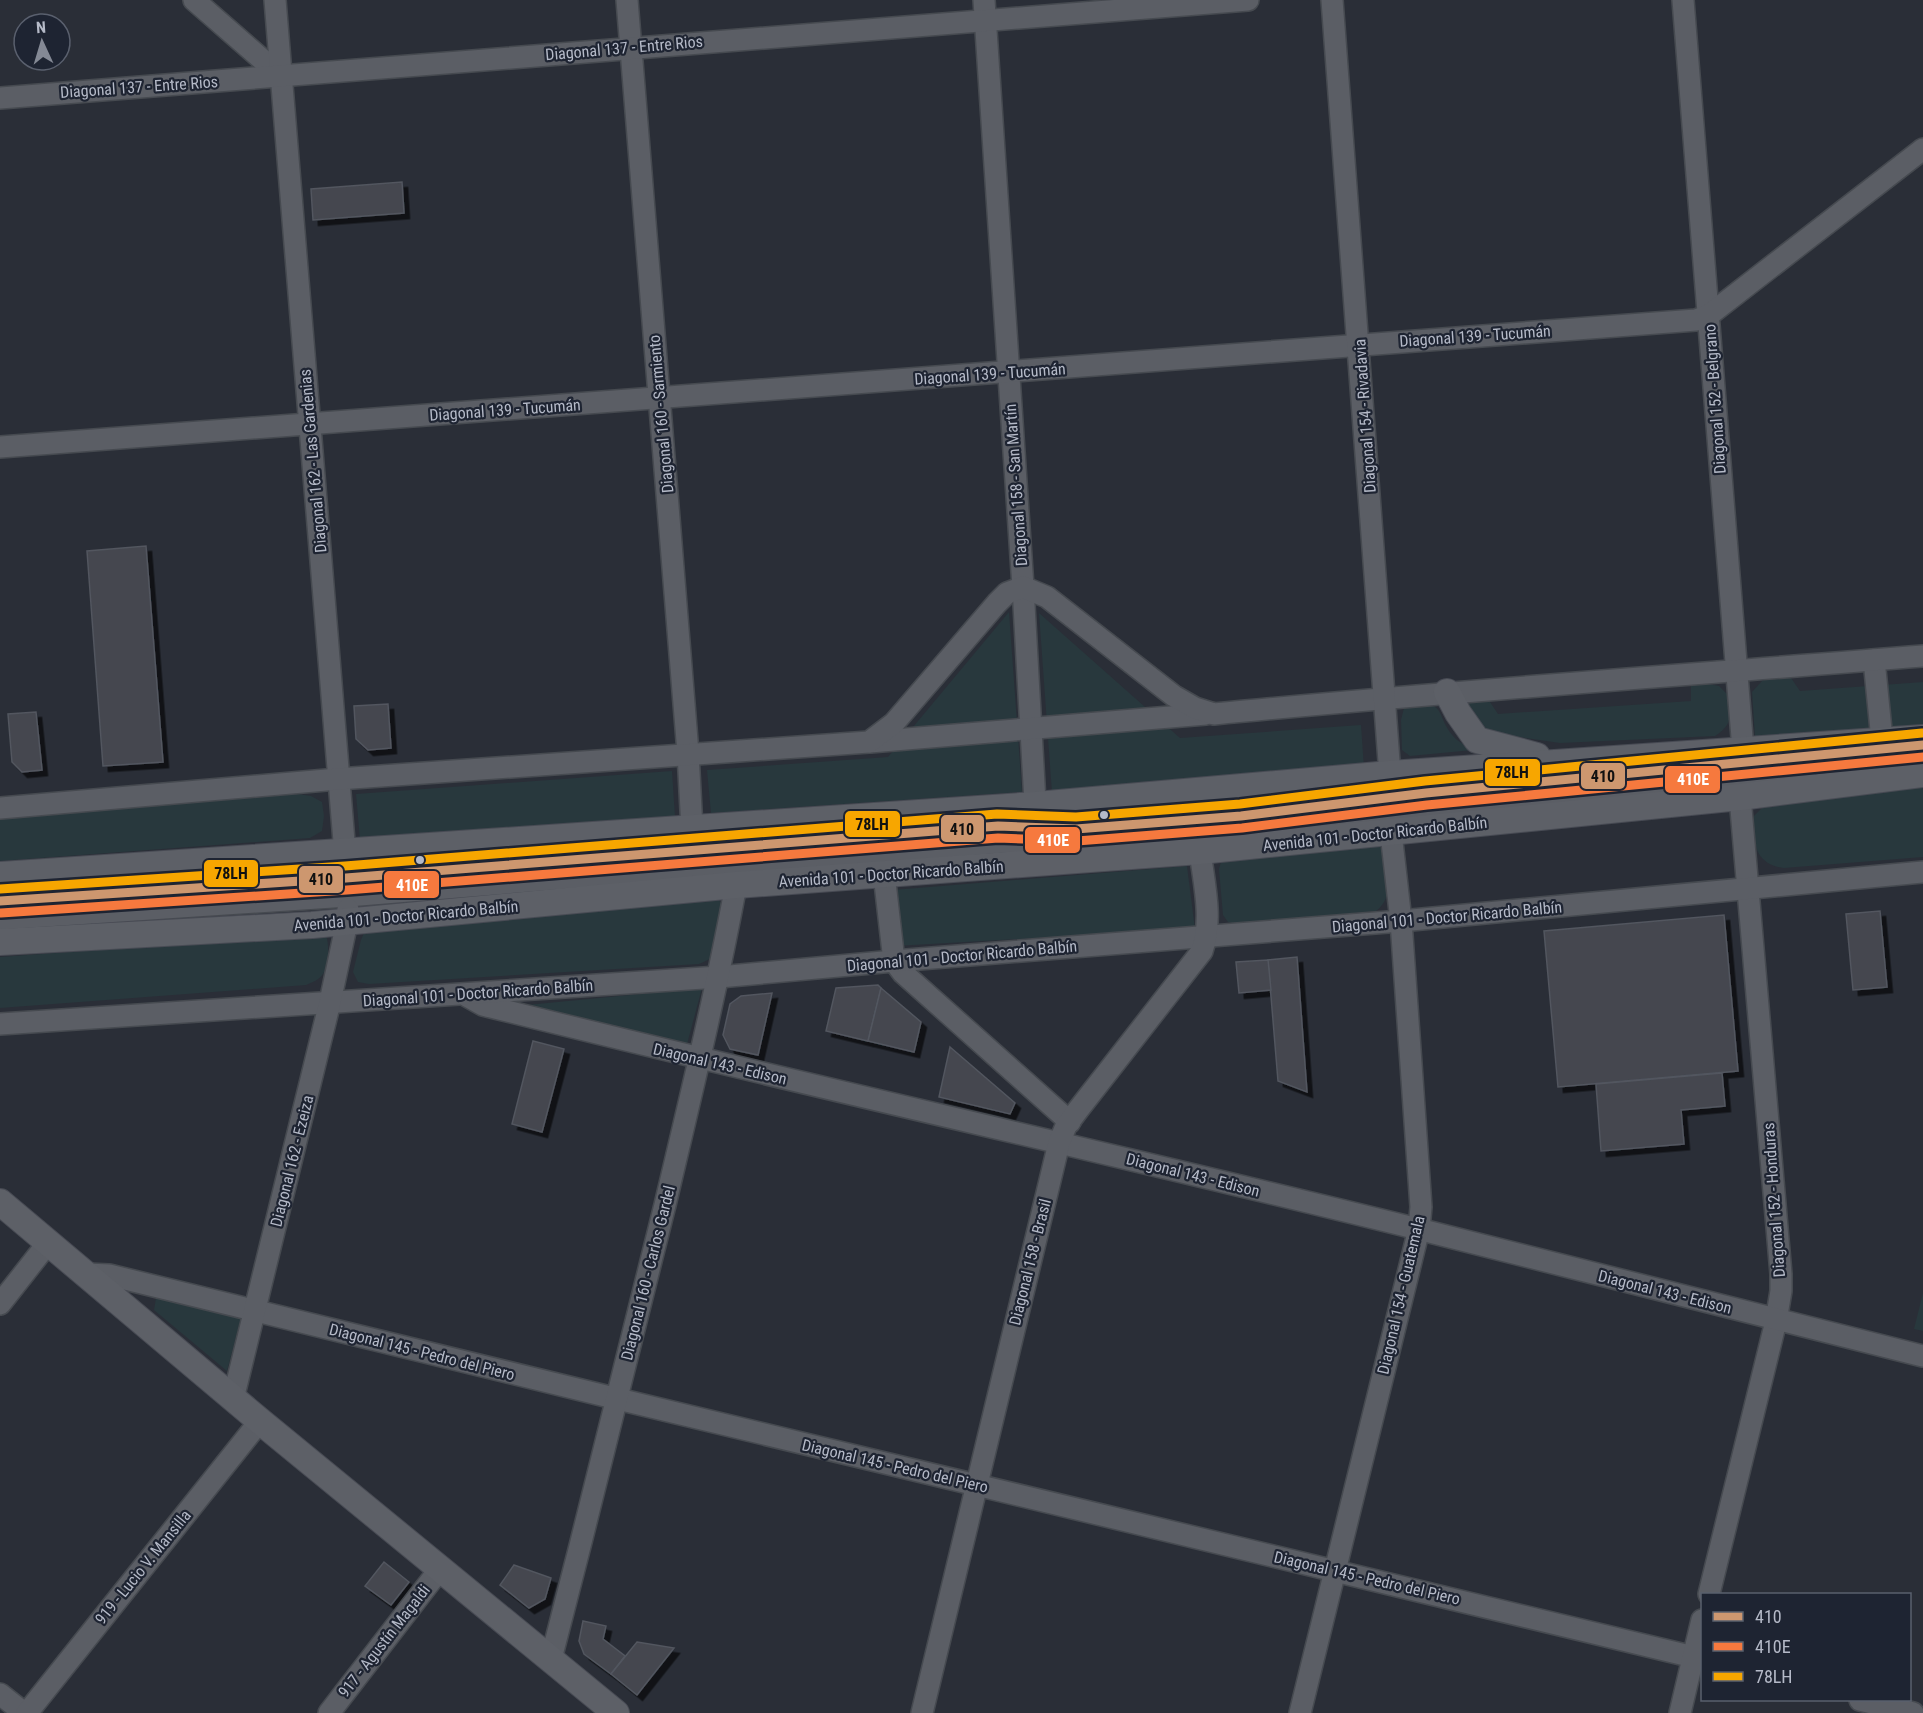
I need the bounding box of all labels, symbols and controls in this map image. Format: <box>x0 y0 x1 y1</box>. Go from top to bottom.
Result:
north arrow <box>12 12 72 72</box>
text: N <box>35 18 47 37</box>
street label: Diagonal 137 - Entre Rios <box>544 32 704 64</box>
street label: Diagonal 137 - Entre Rios <box>60 72 218 102</box>
street label: Diagonal 139 - Tucumán <box>1399 321 1551 351</box>
street label: Diagonal 152 - Belgrano <box>1700 324 1730 474</box>
street label: Diagonal 160 - Sarmiento <box>645 334 677 494</box>
street label: Diagonal 154 - Rivadavia <box>1350 338 1380 494</box>
street label: Diagonal 139 - Tucumán <box>914 359 1066 389</box>
street label: Diagonal 162 - Las Gardenias <box>296 368 330 554</box>
street label: Diagonal 139 - Tucumán <box>429 395 581 425</box>
street label: Diagonal 158 - San Martín <box>1001 403 1031 567</box>
line badge: 78LH <box>1484 758 1541 787</box>
line badge: 410 <box>1580 762 1626 790</box>
text: 78LH <box>1495 763 1529 782</box>
line badge: 410E <box>1664 765 1721 794</box>
text: 410 <box>1591 767 1615 786</box>
text: 410E <box>1677 770 1709 789</box>
unlabelled marker <box>1098 809 1110 821</box>
line badge: 78LH <box>844 810 901 838</box>
street label: Avenida 101 - Doctor Ricardo Balbín <box>1262 813 1488 855</box>
line badge: 410 <box>940 814 985 843</box>
text: 78LH <box>855 815 889 834</box>
text: 410 <box>950 820 974 839</box>
line badge: 410E <box>1024 826 1081 854</box>
text: 410E <box>1037 831 1069 850</box>
unlabelled marker <box>414 854 426 866</box>
street label: Avenida 101 - Doctor Ricardo Balbín <box>778 857 1004 891</box>
line badge: 78LH <box>203 859 259 888</box>
text: 78LH <box>214 864 248 883</box>
line badge: 410 <box>298 865 344 894</box>
text: 410 <box>309 870 333 889</box>
line badge: 410E <box>383 870 440 899</box>
text: 410E <box>396 876 428 895</box>
street label: Avenida 101 - Doctor Ricardo Balbín <box>293 897 519 935</box>
street label: Diagonal 101 - Doctor Ricardo Balbín <box>1331 897 1563 937</box>
street label: Diagonal 101 - Doctor Ricardo Balbín <box>846 936 1078 976</box>
street label: Diagonal 101 - Doctor Ricardo Balbín <box>362 975 594 1011</box>
street label: Diagonal 143 - Edison <box>651 1039 789 1089</box>
street label: Diagonal 162 - Ezeiza <box>266 1093 318 1229</box>
street label: Diagonal 152 - Honduras <box>1759 1122 1789 1278</box>
street label: Diagonal 143 - Edison <box>1124 1149 1262 1201</box>
street label: Diagonal 160 - Carlos Gardel <box>617 1184 679 1362</box>
street label: Diagonal 158 - Brasil <box>1005 1197 1055 1327</box>
street label: Diagonal 154 - Guatemala <box>1373 1214 1429 1376</box>
street label: Diagonal 143 - Edison <box>1596 1266 1734 1318</box>
street label: Diagonal 145 - Pedro del Piero <box>327 1320 517 1384</box>
street label: Diagonal 145 - Pedro del Piero <box>800 1435 990 1497</box>
street label: 919 - Lucio V. Mansilla <box>91 1506 195 1628</box>
street label: Diagonal 145 - Pedro del Piero <box>1272 1547 1462 1609</box>
street label: 917 - Agustín Magaldi <box>334 1581 434 1701</box>
legend <box>1701 1593 1911 1701</box>
text: 410 <box>1755 1606 1782 1627</box>
text: 410E <box>1755 1636 1791 1657</box>
text: 78LH <box>1755 1666 1793 1687</box>

